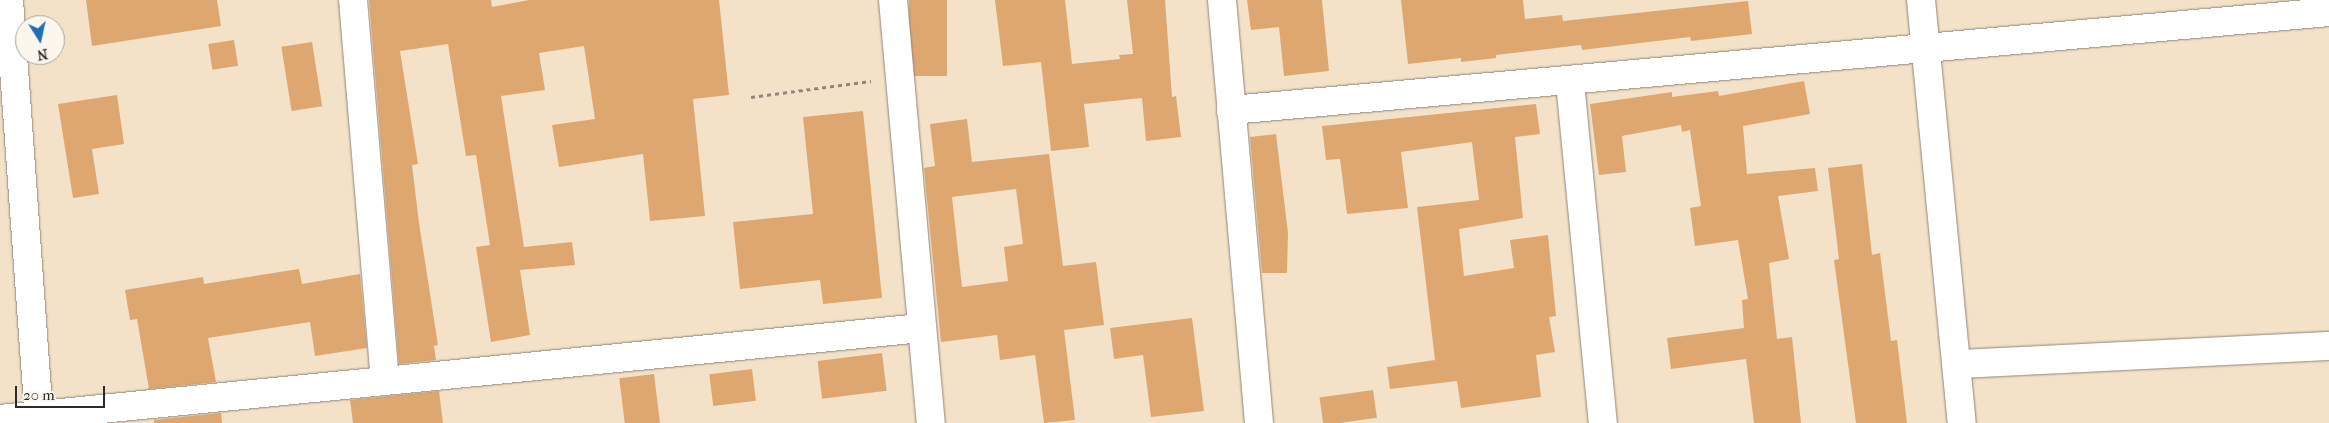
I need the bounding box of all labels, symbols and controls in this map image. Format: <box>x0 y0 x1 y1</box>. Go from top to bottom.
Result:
north arrow <box>15 15 65 65</box>
text: N <box>36 45 49 64</box>
scale bar <box>18 376 108 408</box>
text: 20 m <box>23 386 55 404</box>

